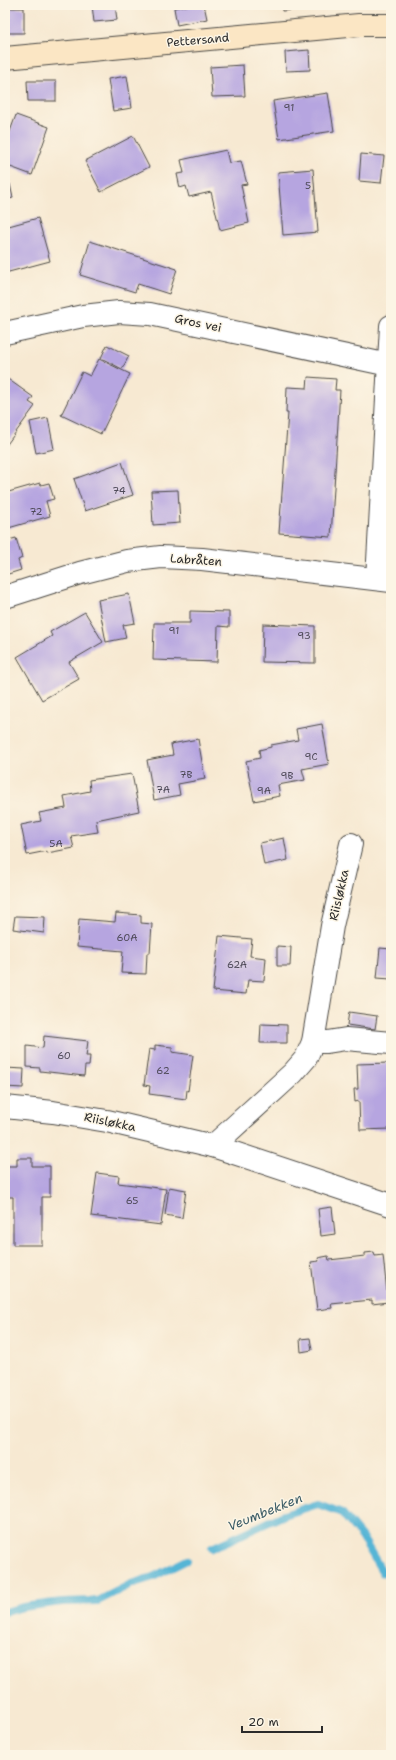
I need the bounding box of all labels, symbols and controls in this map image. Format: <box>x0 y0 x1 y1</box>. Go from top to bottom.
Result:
street label: Pettersand <box>166 29 230 51</box>
house number: 91 <box>284 101 294 114</box>
house number: 5 <box>305 179 311 192</box>
street label: Gros vei <box>173 310 223 336</box>
house number: 74 <box>112 484 126 497</box>
house number: 72 <box>29 505 43 518</box>
street label: Labråten <box>170 550 222 570</box>
house number: 91 <box>169 624 179 637</box>
house number: 93 <box>297 629 311 642</box>
house number: 9C <box>304 750 318 763</box>
house number: 7B <box>180 768 193 781</box>
house number: 9B <box>281 769 294 782</box>
house number: 7A <box>156 783 170 796</box>
house number: 9A <box>257 784 271 797</box>
house number: 5A <box>49 837 63 850</box>
street label: Riisløkka <box>325 867 353 922</box>
house number: 60A <box>117 931 138 944</box>
house number: 62A <box>227 958 247 971</box>
house number: 60 <box>57 1049 71 1062</box>
house number: 62 <box>156 1064 170 1077</box>
street label: Riisløkka <box>83 1109 138 1135</box>
house number: 65 <box>126 1194 138 1207</box>
water label: Veumbekken <box>225 1489 305 1535</box>
scale bar <box>242 1708 322 1734</box>
text: 20 m <box>248 1714 279 1730</box>

